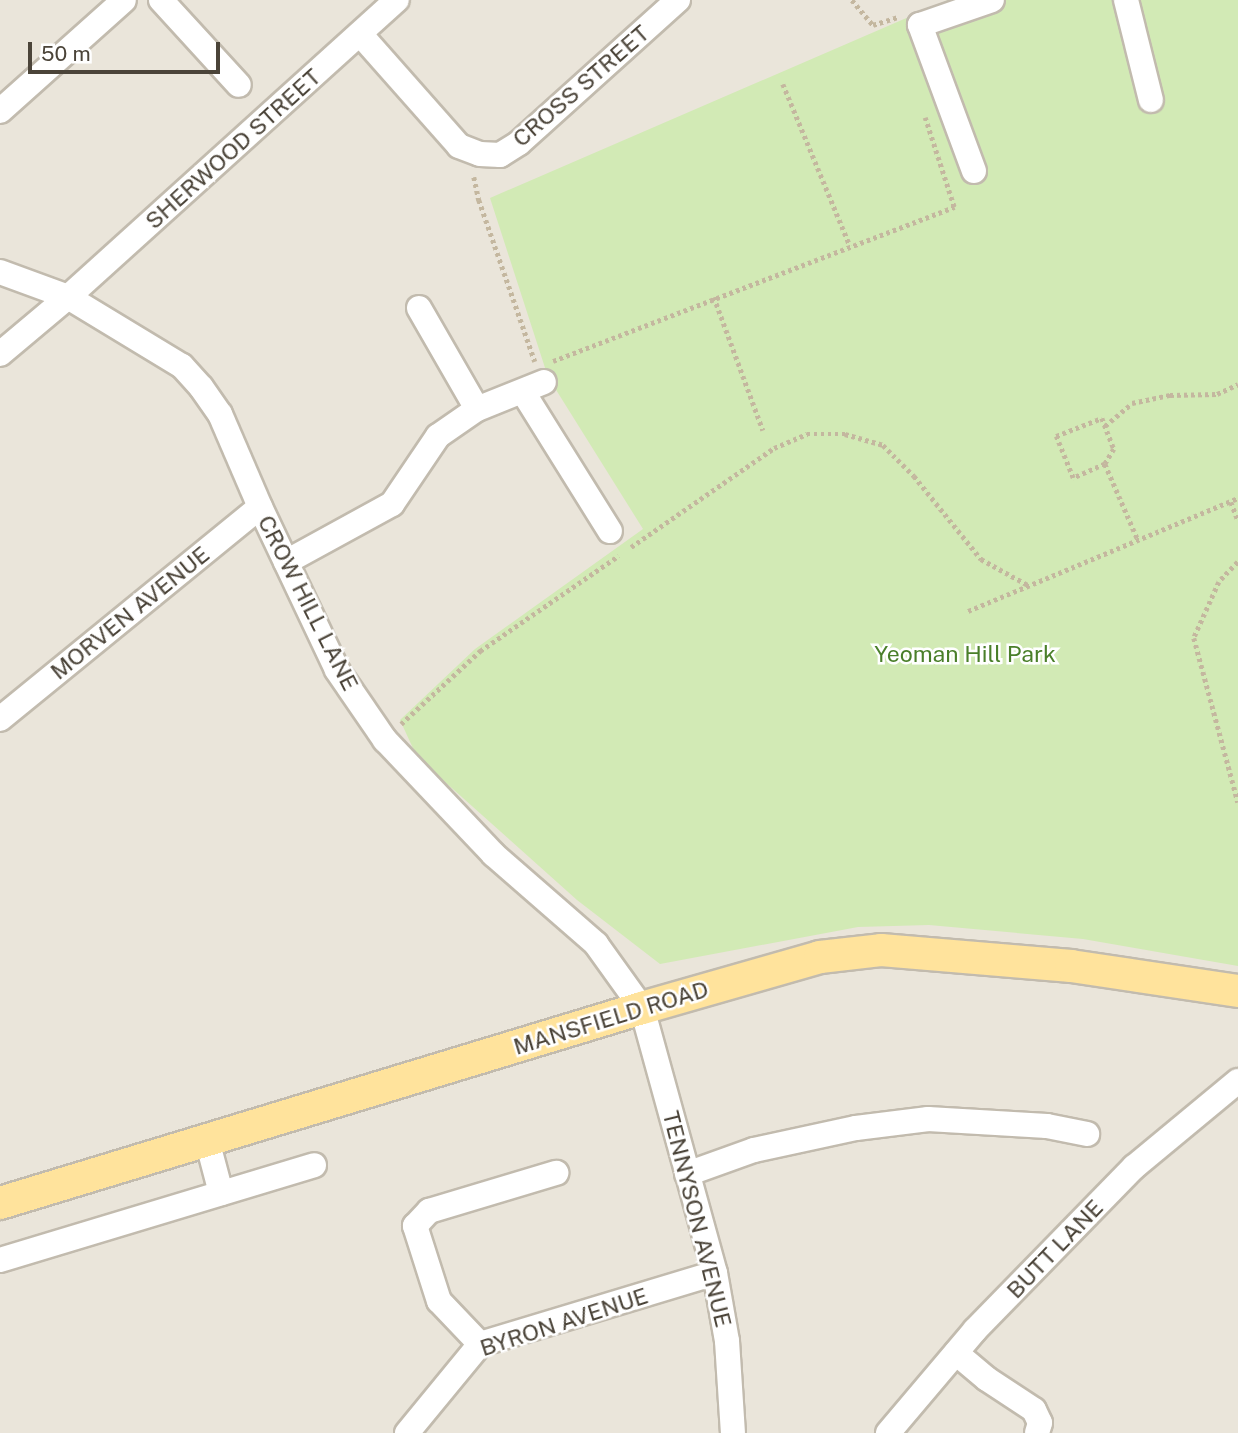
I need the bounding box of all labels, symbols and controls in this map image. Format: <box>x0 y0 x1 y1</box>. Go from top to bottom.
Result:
street label: CROSS STREET <box>507 19 655 153</box>
scale bar <box>32 28 224 72</box>
text: 50 m <box>41 41 91 66</box>
street label: SHERWOOD STREET <box>140 63 326 235</box>
street label: CROW HILL LANE <box>252 511 364 695</box>
street label: MORVEN AVENUE <box>45 541 215 685</box>
park label: Yeoman Hill Park <box>874 640 1056 668</box>
street label: MANSFIELD ROAD <box>510 975 712 1061</box>
street label: TENNYSON AVENUE <box>657 1108 737 1330</box>
street label: BUTT LANE <box>1001 1194 1109 1304</box>
street label: BYRON AVENUE <box>477 1282 651 1362</box>

